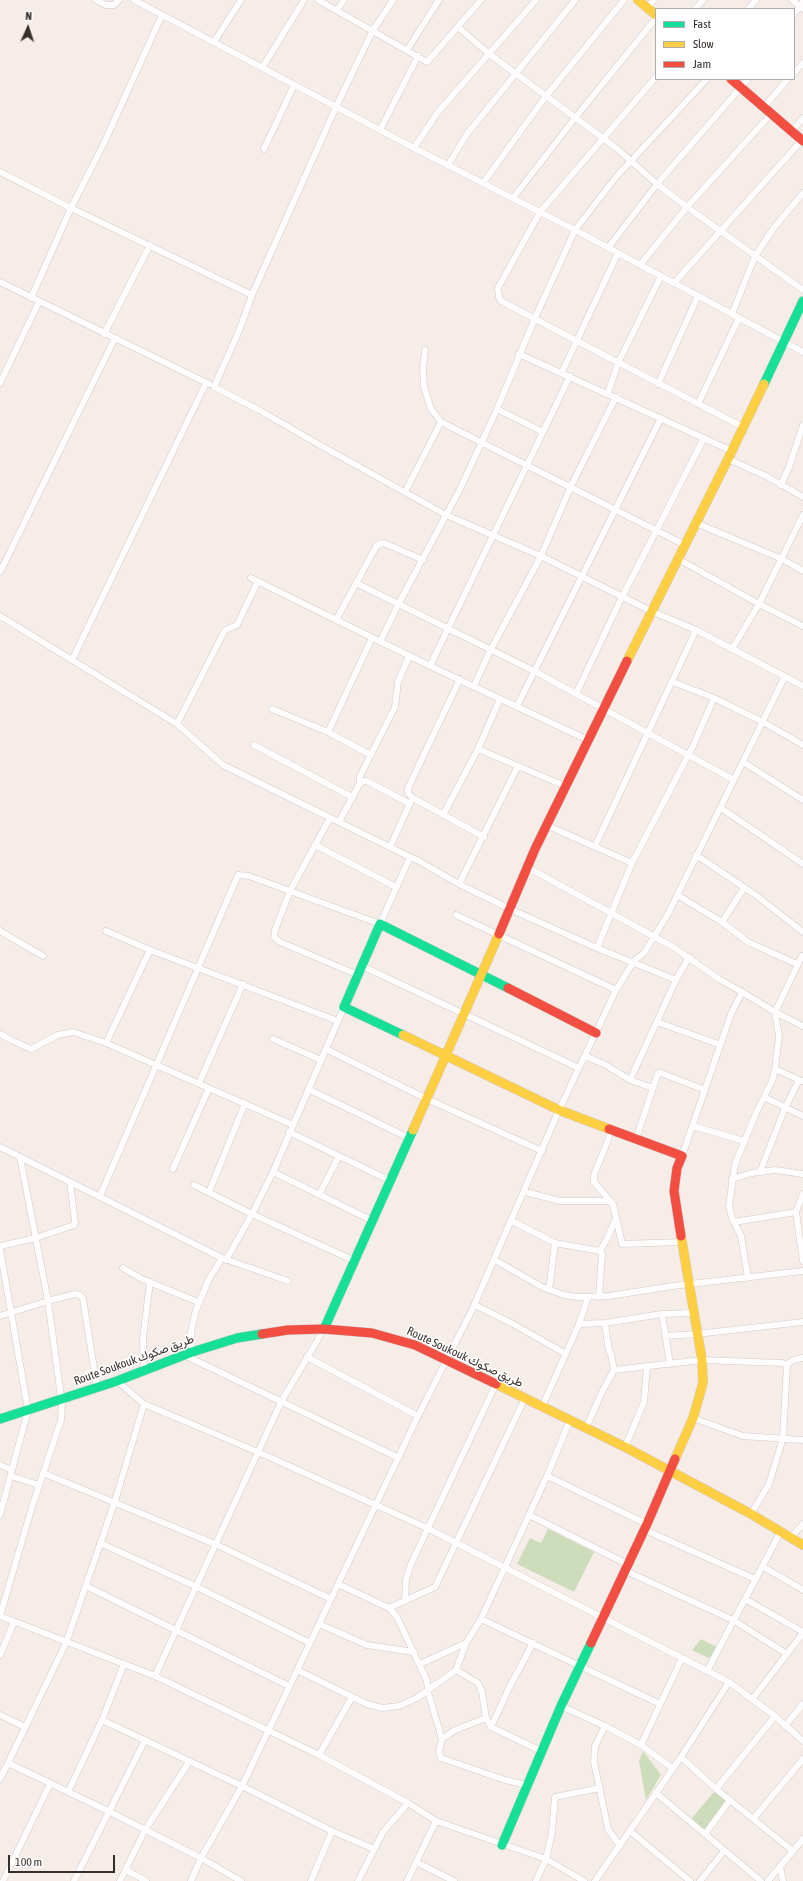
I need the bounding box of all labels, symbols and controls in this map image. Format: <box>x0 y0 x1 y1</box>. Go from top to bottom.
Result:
north arrow <box>8 8 48 48</box>
legend <box>655 8 795 80</box>
text: N <box>25 10 32 22</box>
text: Fast <box>693 17 711 31</box>
text: Slow <box>693 37 714 51</box>
text: Jam <box>693 57 711 71</box>
street label: Route Soukouk طريق صكوك <box>404 1324 526 1390</box>
street label: Route Soukouk طريق صكوك <box>72 1332 196 1388</box>
scale bar <box>10 1847 117 1873</box>
text: 100 m <box>15 1855 42 1869</box>

